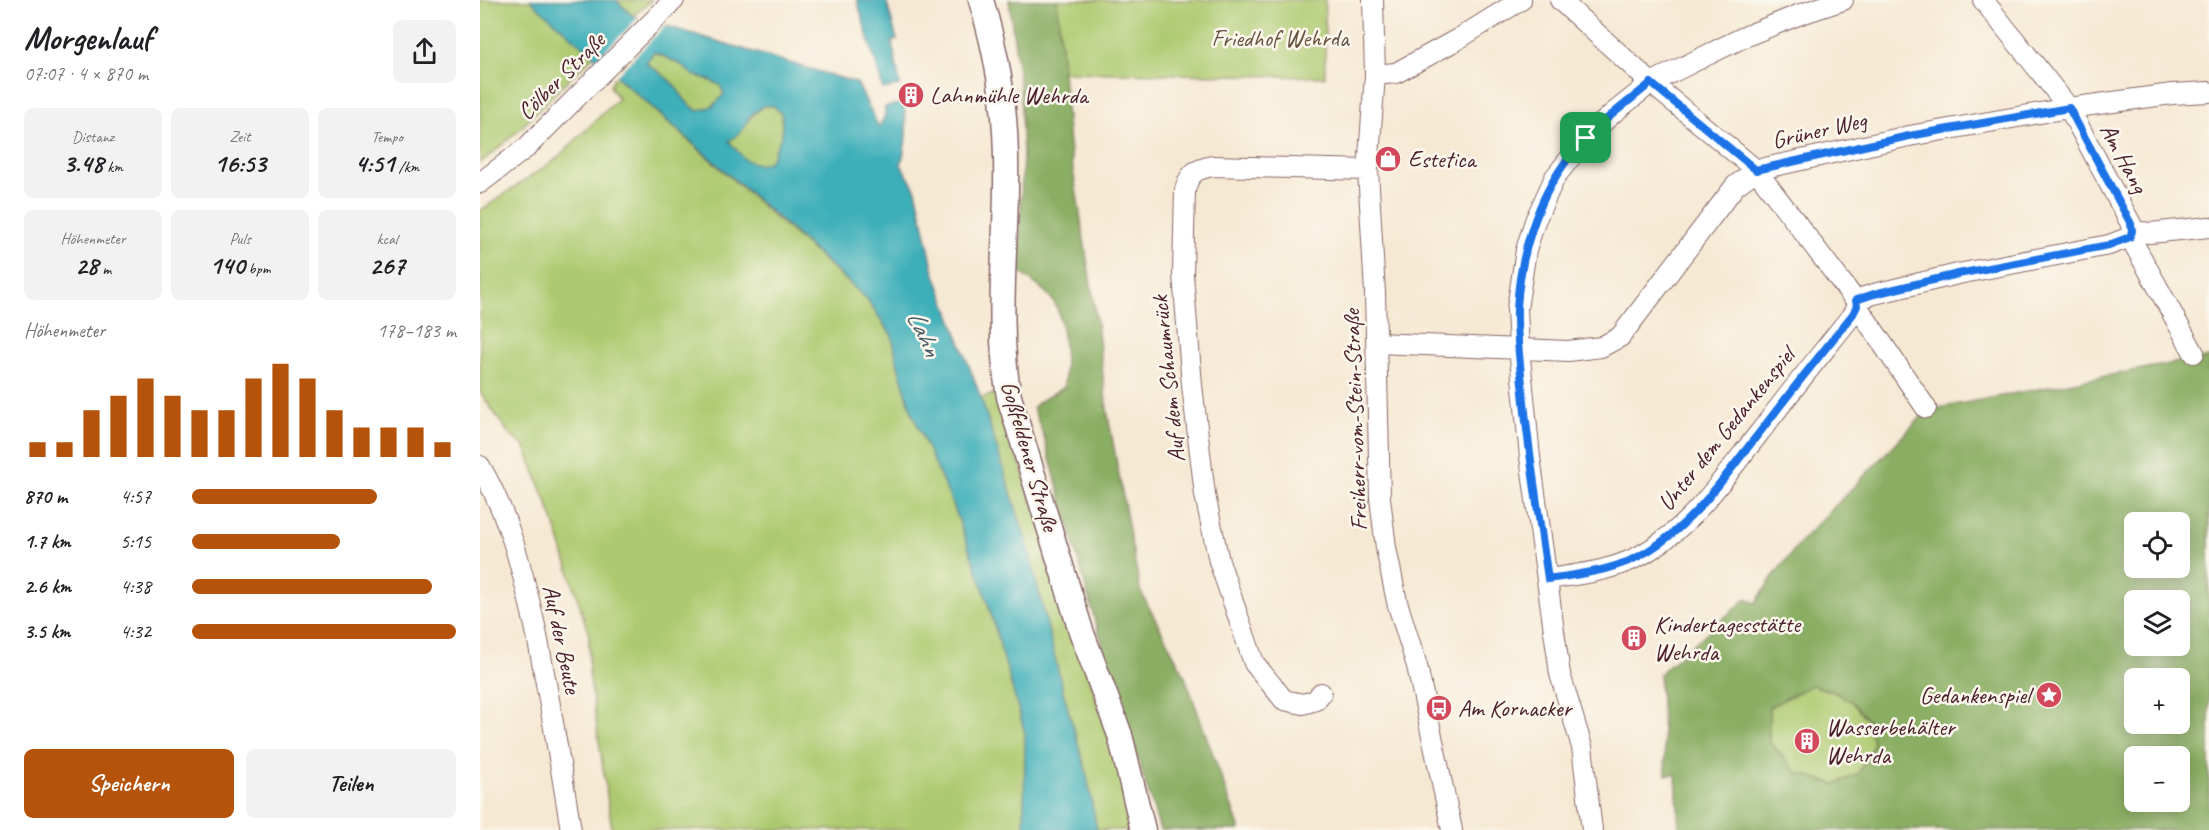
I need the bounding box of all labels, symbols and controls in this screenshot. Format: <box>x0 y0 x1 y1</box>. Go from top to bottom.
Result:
text: Morgenlauf <box>24 17 152 59</box>
button: share <box>393 20 456 83</box>
park label: Friedhof Wehrda <box>1211 23 1350 53</box>
street label: Cölber Straße <box>511 24 613 126</box>
text: 07:07 · 4 × 870 m <box>24 61 148 86</box>
building icon: Lahnmühle Wehrda <box>896 80 926 110</box>
place label: Lahnmühle Wehrda <box>930 80 1090 110</box>
street label: Grüner Weg <box>1769 104 1871 155</box>
pin <box>1560 112 1611 163</box>
street label: Am Hang <box>2093 118 2155 199</box>
icon: arrive <box>1569 121 1602 154</box>
text: Distanz <box>72 127 114 147</box>
text: Zeit <box>229 127 251 147</box>
text: Tempo <box>371 127 403 147</box>
shop icon: Estetica <box>1373 144 1403 174</box>
place label: Estetica <box>1408 144 1478 174</box>
text: 3.48 <box>63 147 103 180</box>
text: 16:53 <box>214 147 266 180</box>
text: 4:51 <box>355 147 395 180</box>
text: km <box>103 157 123 177</box>
text: /km <box>395 157 419 177</box>
text: Höhenmeter <box>61 229 125 249</box>
text: Puls <box>229 229 251 249</box>
text: kcal <box>376 229 398 249</box>
text: 28 <box>75 249 98 282</box>
text: 140 <box>210 249 245 282</box>
text: 267 <box>369 249 405 282</box>
text: m <box>98 259 111 279</box>
text: bpm <box>245 259 270 279</box>
street label: Auf dem Schaumrück <box>1144 292 1192 464</box>
water label: Lahn <box>899 305 950 363</box>
street label: Freiherr-vom-Stein-Straße <box>1336 306 1374 531</box>
text: Höhenmeter <box>24 318 105 343</box>
text: 178–183 m <box>377 318 456 343</box>
street label: Unter dem Gedankenspiel <box>1651 338 1804 517</box>
street label: Goßfeldener Straße <box>994 377 1066 537</box>
text: 870 m <box>24 484 67 509</box>
text: 4:57 <box>120 484 151 509</box>
map controls <box>2124 512 2190 812</box>
button: locate <box>2124 512 2190 578</box>
text: 1.7 km <box>24 529 70 554</box>
text: 5:15 <box>120 529 151 554</box>
text: 2.6 km <box>24 574 71 599</box>
text: 4:38 <box>120 574 151 599</box>
street label: Auf der Beute <box>536 582 589 698</box>
button: layers <box>2124 590 2190 656</box>
place label: Kindertagesstätte Wehrda <box>1654 609 1802 667</box>
text: 3.5 km <box>24 619 70 644</box>
text: 4:32 <box>120 619 151 644</box>
building icon: Kindertagesstätte Wehrda <box>1619 623 1649 653</box>
button: + <box>2124 668 2190 734</box>
place label: Gedankenspiel <box>1920 680 2034 710</box>
place icon: Gedankenspiel <box>2034 680 2064 710</box>
bus stop icon: Am Kornacker <box>1424 693 1454 723</box>
place label: Am Kornacker <box>1458 693 1574 723</box>
place label: Wasserbehälter Wehrda <box>1826 712 1957 770</box>
building icon: Wasserbehälter Wehrda <box>1792 726 1822 756</box>
button: − <box>2124 746 2190 812</box>
button: Speichern <box>24 749 234 818</box>
button: Teilen <box>246 749 456 818</box>

